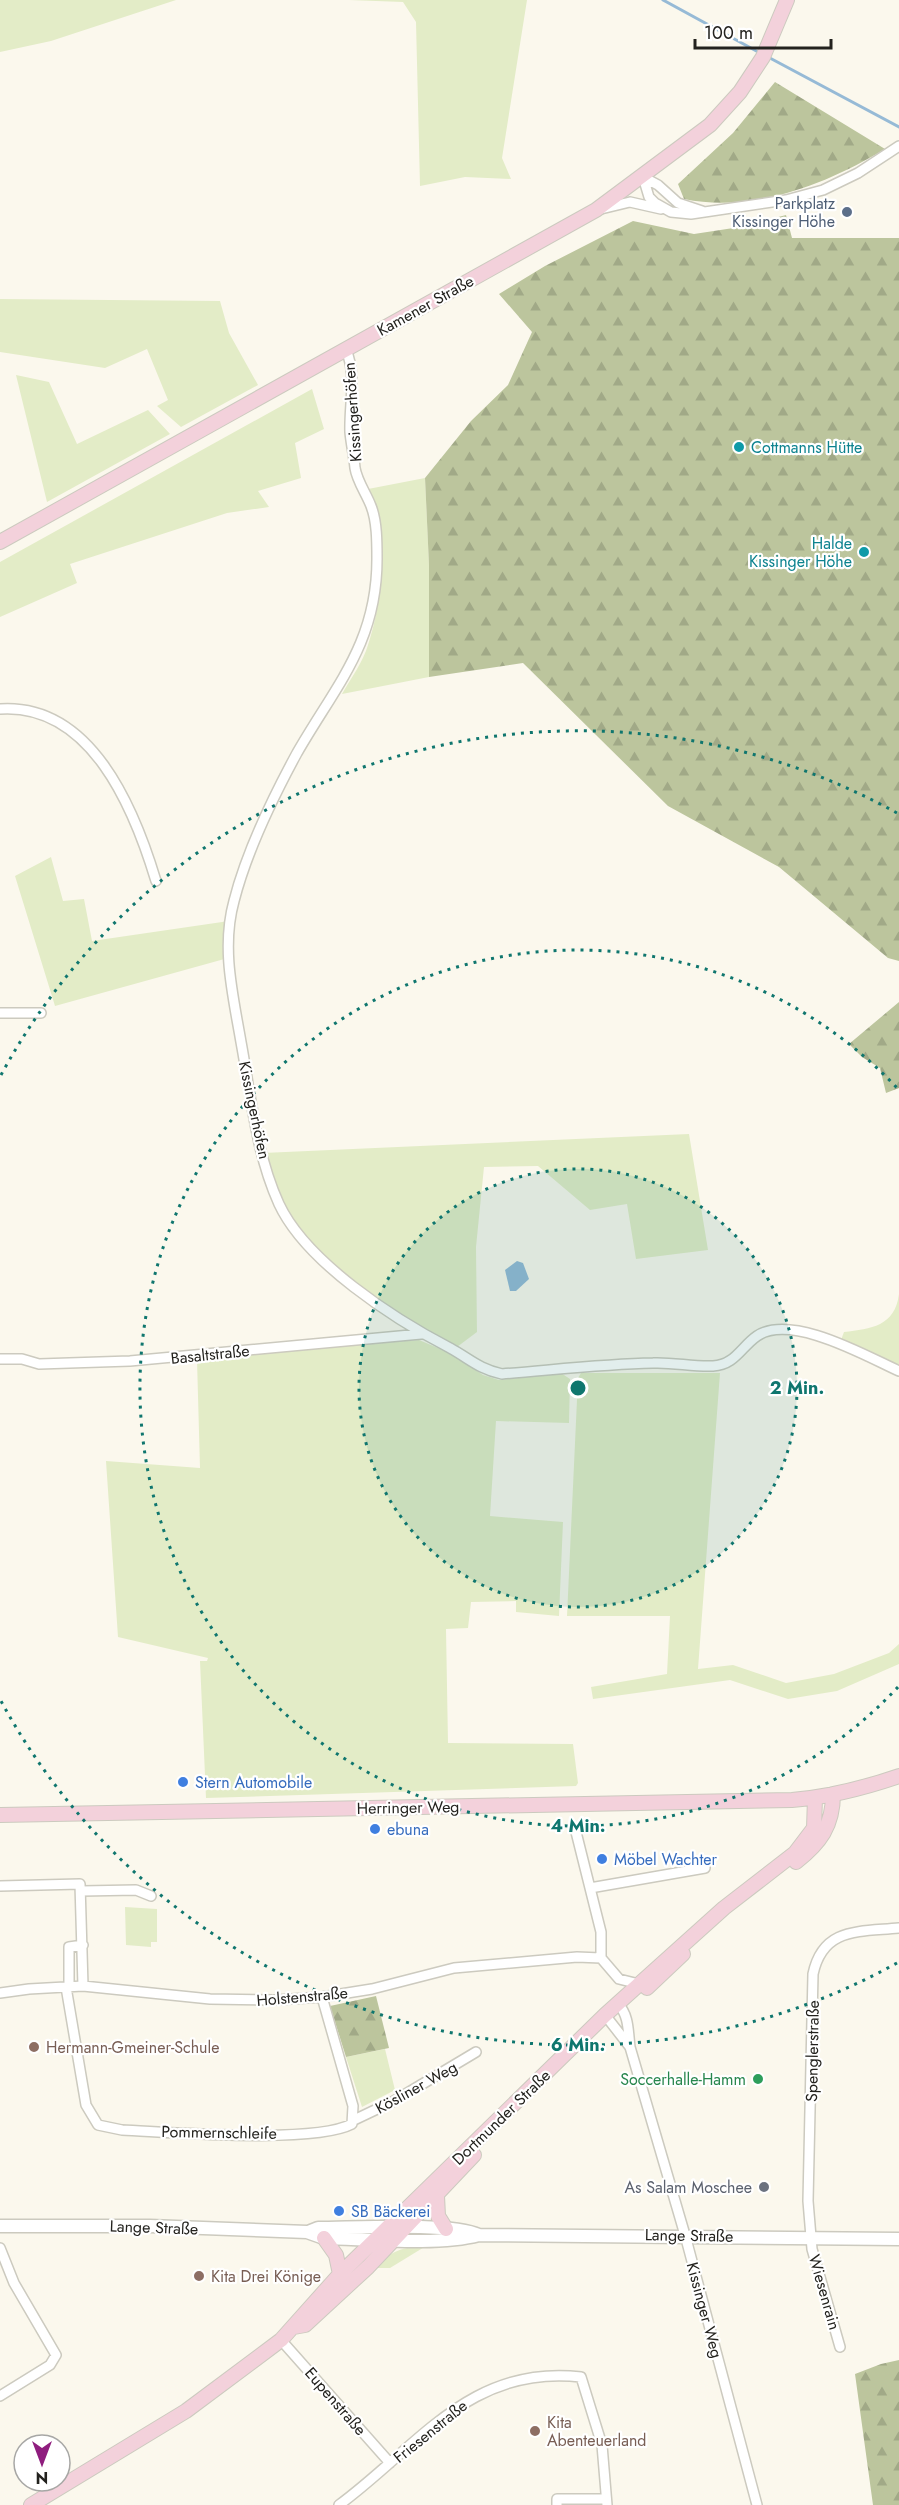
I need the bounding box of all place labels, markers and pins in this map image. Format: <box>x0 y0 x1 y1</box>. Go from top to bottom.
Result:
place label: Parkplatz Kissinger Höhe <box>732 192 836 233</box>
marker: Parkplatz Kissinger Höhe <box>840 205 854 219</box>
place label: Cottmanns Hütte <box>751 436 862 459</box>
marker: Cottmanns Hütte <box>732 440 746 454</box>
place label: Halde Kissinger Höhe <box>749 532 852 573</box>
marker: Halde Kissinger Höhe <box>857 545 871 559</box>
centre of rings <box>568 1378 588 1398</box>
place label: Stern Automobile <box>195 1771 312 1794</box>
marker: Stern Automobile <box>176 1775 190 1789</box>
place label: ebuna <box>387 1818 429 1841</box>
marker: ebuna <box>368 1822 382 1836</box>
place label: Möbel Wachter <box>614 1848 718 1871</box>
marker: Möbel Wachter <box>595 1852 609 1866</box>
place label: Hermann-Gmeiner-Schule <box>46 2036 219 2059</box>
marker: Hermann-Gmeiner-Schule <box>27 2040 41 2054</box>
place label: Soccerhalle-Hamm <box>620 2068 746 2091</box>
marker: Soccerhalle-Hamm <box>751 2072 765 2086</box>
place label: As Salam Moschee <box>624 2176 752 2199</box>
marker: As Salam Moschee <box>757 2180 771 2194</box>
place label: SB Bäckerei <box>351 2200 431 2223</box>
marker: SB Bäckerei <box>332 2204 346 2218</box>
place label: Kita Drei Könige <box>211 2265 321 2288</box>
marker: Kita Drei Könige <box>192 2269 206 2283</box>
place label: Kita Abenteuerland <box>547 2411 646 2452</box>
marker: Kita Abenteuerland <box>528 2424 542 2438</box>

